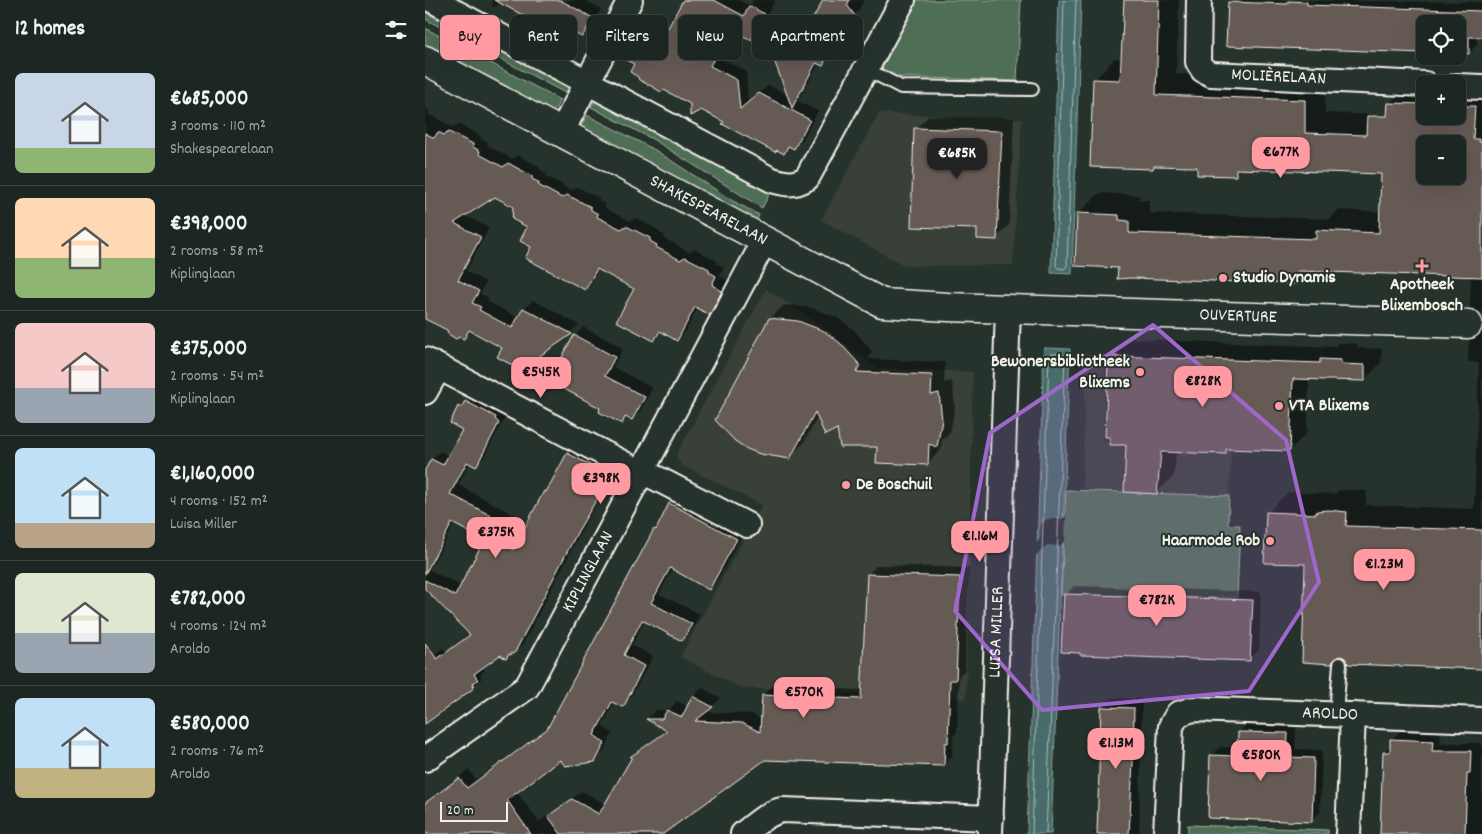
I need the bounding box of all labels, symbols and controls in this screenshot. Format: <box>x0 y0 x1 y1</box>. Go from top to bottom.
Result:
text: 12 homes <box>15 15 85 45</box>
chip: Buy <box>440 15 500 60</box>
chip: Rent <box>510 15 577 60</box>
chip: Filters <box>587 15 668 60</box>
chip: New <box>678 15 742 60</box>
chip: Apartment <box>752 15 863 60</box>
map controls <box>1416 15 1466 185</box>
button: locate <box>1416 15 1466 65</box>
icon: filters <box>382 16 410 44</box>
street label: MOLIÈRELAAN <box>1231 62 1327 92</box>
button: + <box>1416 75 1466 125</box>
text: €685,000 <box>170 85 248 115</box>
icon: home <box>55 93 115 153</box>
text: 3 rooms · 110 m² <box>170 115 266 138</box>
button: − <box>1416 135 1466 185</box>
pin: €677K <box>1246 136 1316 179</box>
text: Shakespearelaan <box>170 138 273 161</box>
pin: €685K <box>922 138 992 180</box>
text: €677K <box>1263 141 1299 164</box>
text: €685K <box>938 142 976 165</box>
street label: SHAKESPEARELAAN <box>645 169 772 252</box>
text: €398,000 <box>170 210 247 240</box>
icon: home <box>55 218 115 278</box>
text: 2 rooms · 58 m² <box>170 240 264 263</box>
marker: Apotheek Blixembosch <box>1416 260 1428 272</box>
text: Kiplinglaan <box>170 263 235 286</box>
place label: Studio Dynamis <box>1233 266 1336 291</box>
marker: Studio Dynamis <box>1217 272 1229 284</box>
place label: Apotheek Blixembosch <box>1381 273 1463 319</box>
street label: OUVERTURE <box>1199 303 1277 330</box>
text: €375,000 <box>170 335 247 365</box>
icon: home <box>55 343 115 403</box>
place label: Bewonersbibliotheek Blixems <box>991 350 1131 396</box>
pin: €545K <box>506 356 576 399</box>
text: €545K <box>522 361 560 384</box>
text: 2 rooms · 54 m² <box>170 365 264 388</box>
marker: Bewonersbibliotheek Blixems <box>1134 366 1146 378</box>
pin: €828K <box>1168 366 1238 408</box>
text: €828K <box>1185 370 1221 393</box>
text: Kiplinglaan <box>170 388 235 411</box>
place label: VTA Blixems <box>1289 394 1370 419</box>
marker: VTA Blixems <box>1273 400 1285 412</box>
text: €1,160,000 <box>170 460 255 490</box>
pin: €398K <box>566 462 636 505</box>
text: €398K <box>582 467 620 490</box>
icon: home <box>55 468 115 528</box>
place label: De Boschuil <box>856 473 933 498</box>
marker: De Boschuil <box>840 479 852 491</box>
text: 4 rooms · 152 m² <box>170 490 268 513</box>
text: Luisa Miller <box>170 513 237 536</box>
pin: €375K <box>461 516 531 559</box>
pin: €1.16M <box>939 520 1021 563</box>
text: €375K <box>478 521 514 544</box>
text: €1.16M <box>962 525 998 548</box>
street label: KIPLINGLAAN <box>556 527 620 617</box>
place label: Haarmode Rob <box>1162 529 1260 554</box>
marker: Haarmode Rob <box>1264 535 1276 547</box>
pin: €1.23M <box>1343 548 1425 591</box>
text: €1.23M <box>1365 553 1403 576</box>
pin: €782K <box>1122 584 1192 627</box>
text: €782,000 <box>170 585 246 615</box>
street label: LUISA MILLER <box>983 586 1011 678</box>
text: €782K <box>1139 589 1175 612</box>
icon: home <box>55 593 115 653</box>
text: 4 rooms · 124 m² <box>170 615 267 638</box>
text: Aroldo <box>170 638 210 661</box>
pin: €570K <box>769 676 839 719</box>
text: €570K <box>785 681 823 704</box>
street label: AROLDO <box>1302 701 1359 728</box>
text: €580,000 <box>170 710 250 740</box>
icon: home <box>55 718 115 778</box>
pin: €1.13M <box>1075 728 1157 770</box>
text: €1.13M <box>1098 732 1134 755</box>
text: 2 rooms · 76 m² <box>170 740 264 763</box>
pin: €580K <box>1226 740 1296 782</box>
text: €580K <box>1242 744 1280 767</box>
text: Aroldo <box>170 763 210 786</box>
scale bar <box>440 799 507 822</box>
text: 20 m <box>447 801 474 821</box>

